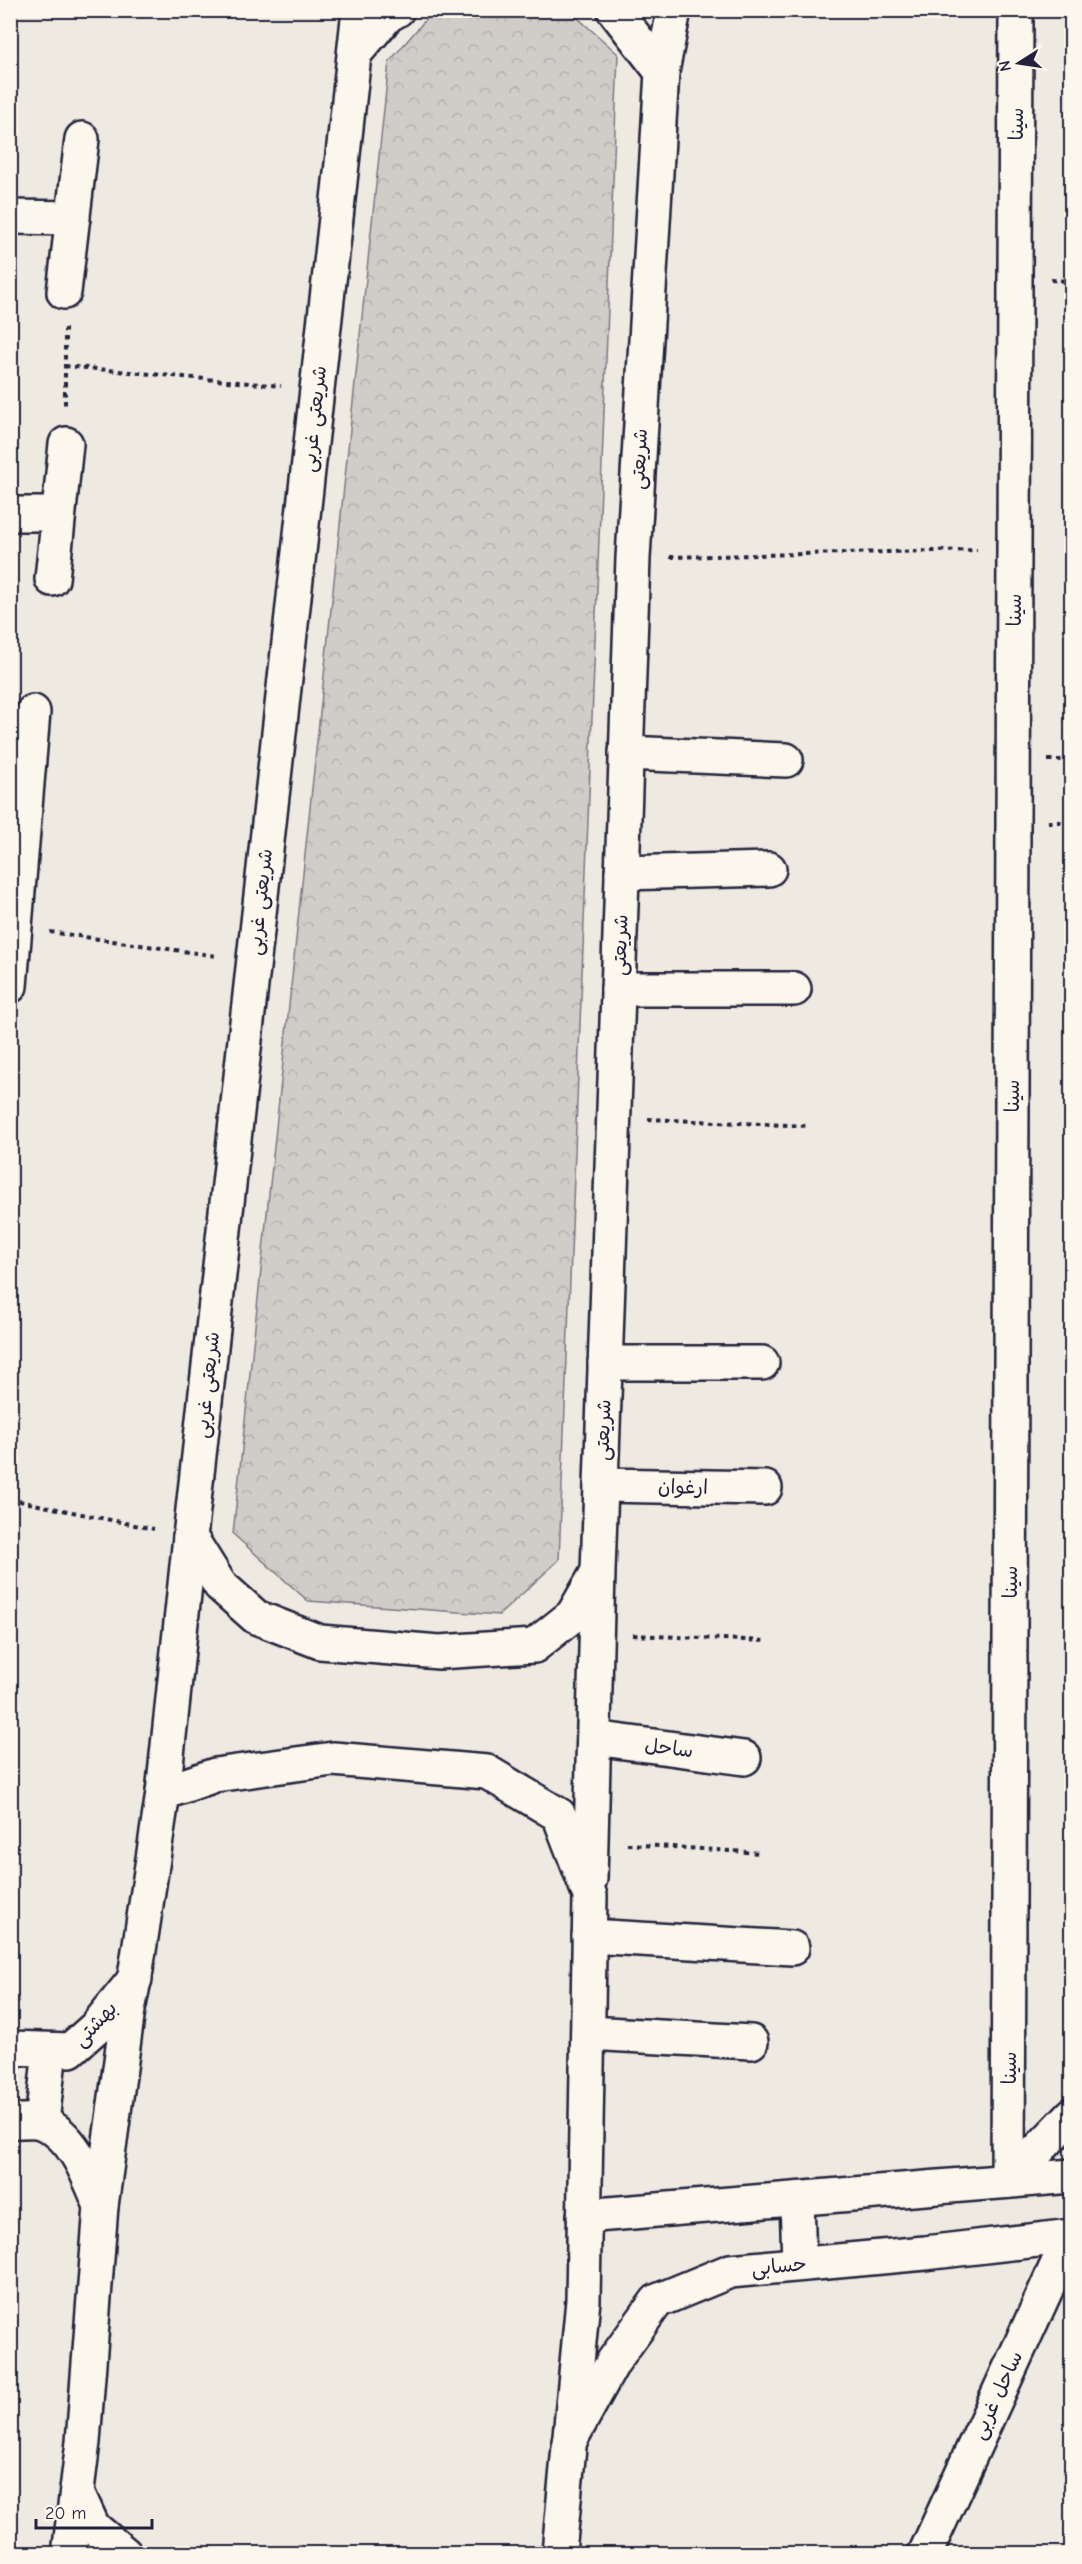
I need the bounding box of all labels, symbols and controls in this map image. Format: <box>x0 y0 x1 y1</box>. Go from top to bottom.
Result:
north arrow <box>989 33 1049 93</box>
text: N <box>995 59 1015 73</box>
street label: سینا <box>1005 108 1028 140</box>
street label: شریعتی غربی <box>297 364 332 474</box>
street label: شریعتی <box>626 428 653 490</box>
street label: سینا <box>1003 594 1026 626</box>
street label: شریعتی غربی <box>243 847 278 957</box>
street label: شریعتی <box>607 914 634 976</box>
street label: سینا <box>1001 1080 1024 1112</box>
street label: شریعتی غربی <box>190 1330 225 1440</box>
street label: شریعتی <box>590 1399 617 1461</box>
street label: ارغوان <box>658 1475 708 1499</box>
street label: سینا <box>999 1566 1022 1598</box>
street label: ساحل <box>643 1734 695 1762</box>
street label: بهشتی <box>68 1997 122 2052</box>
street label: سینا <box>998 2052 1021 2084</box>
street label: حسابی <box>750 2252 808 2281</box>
street label: ساحل غربی <box>967 2347 1028 2443</box>
scale bar <box>36 2492 152 2530</box>
text: 20 m <box>45 2503 86 2524</box>

